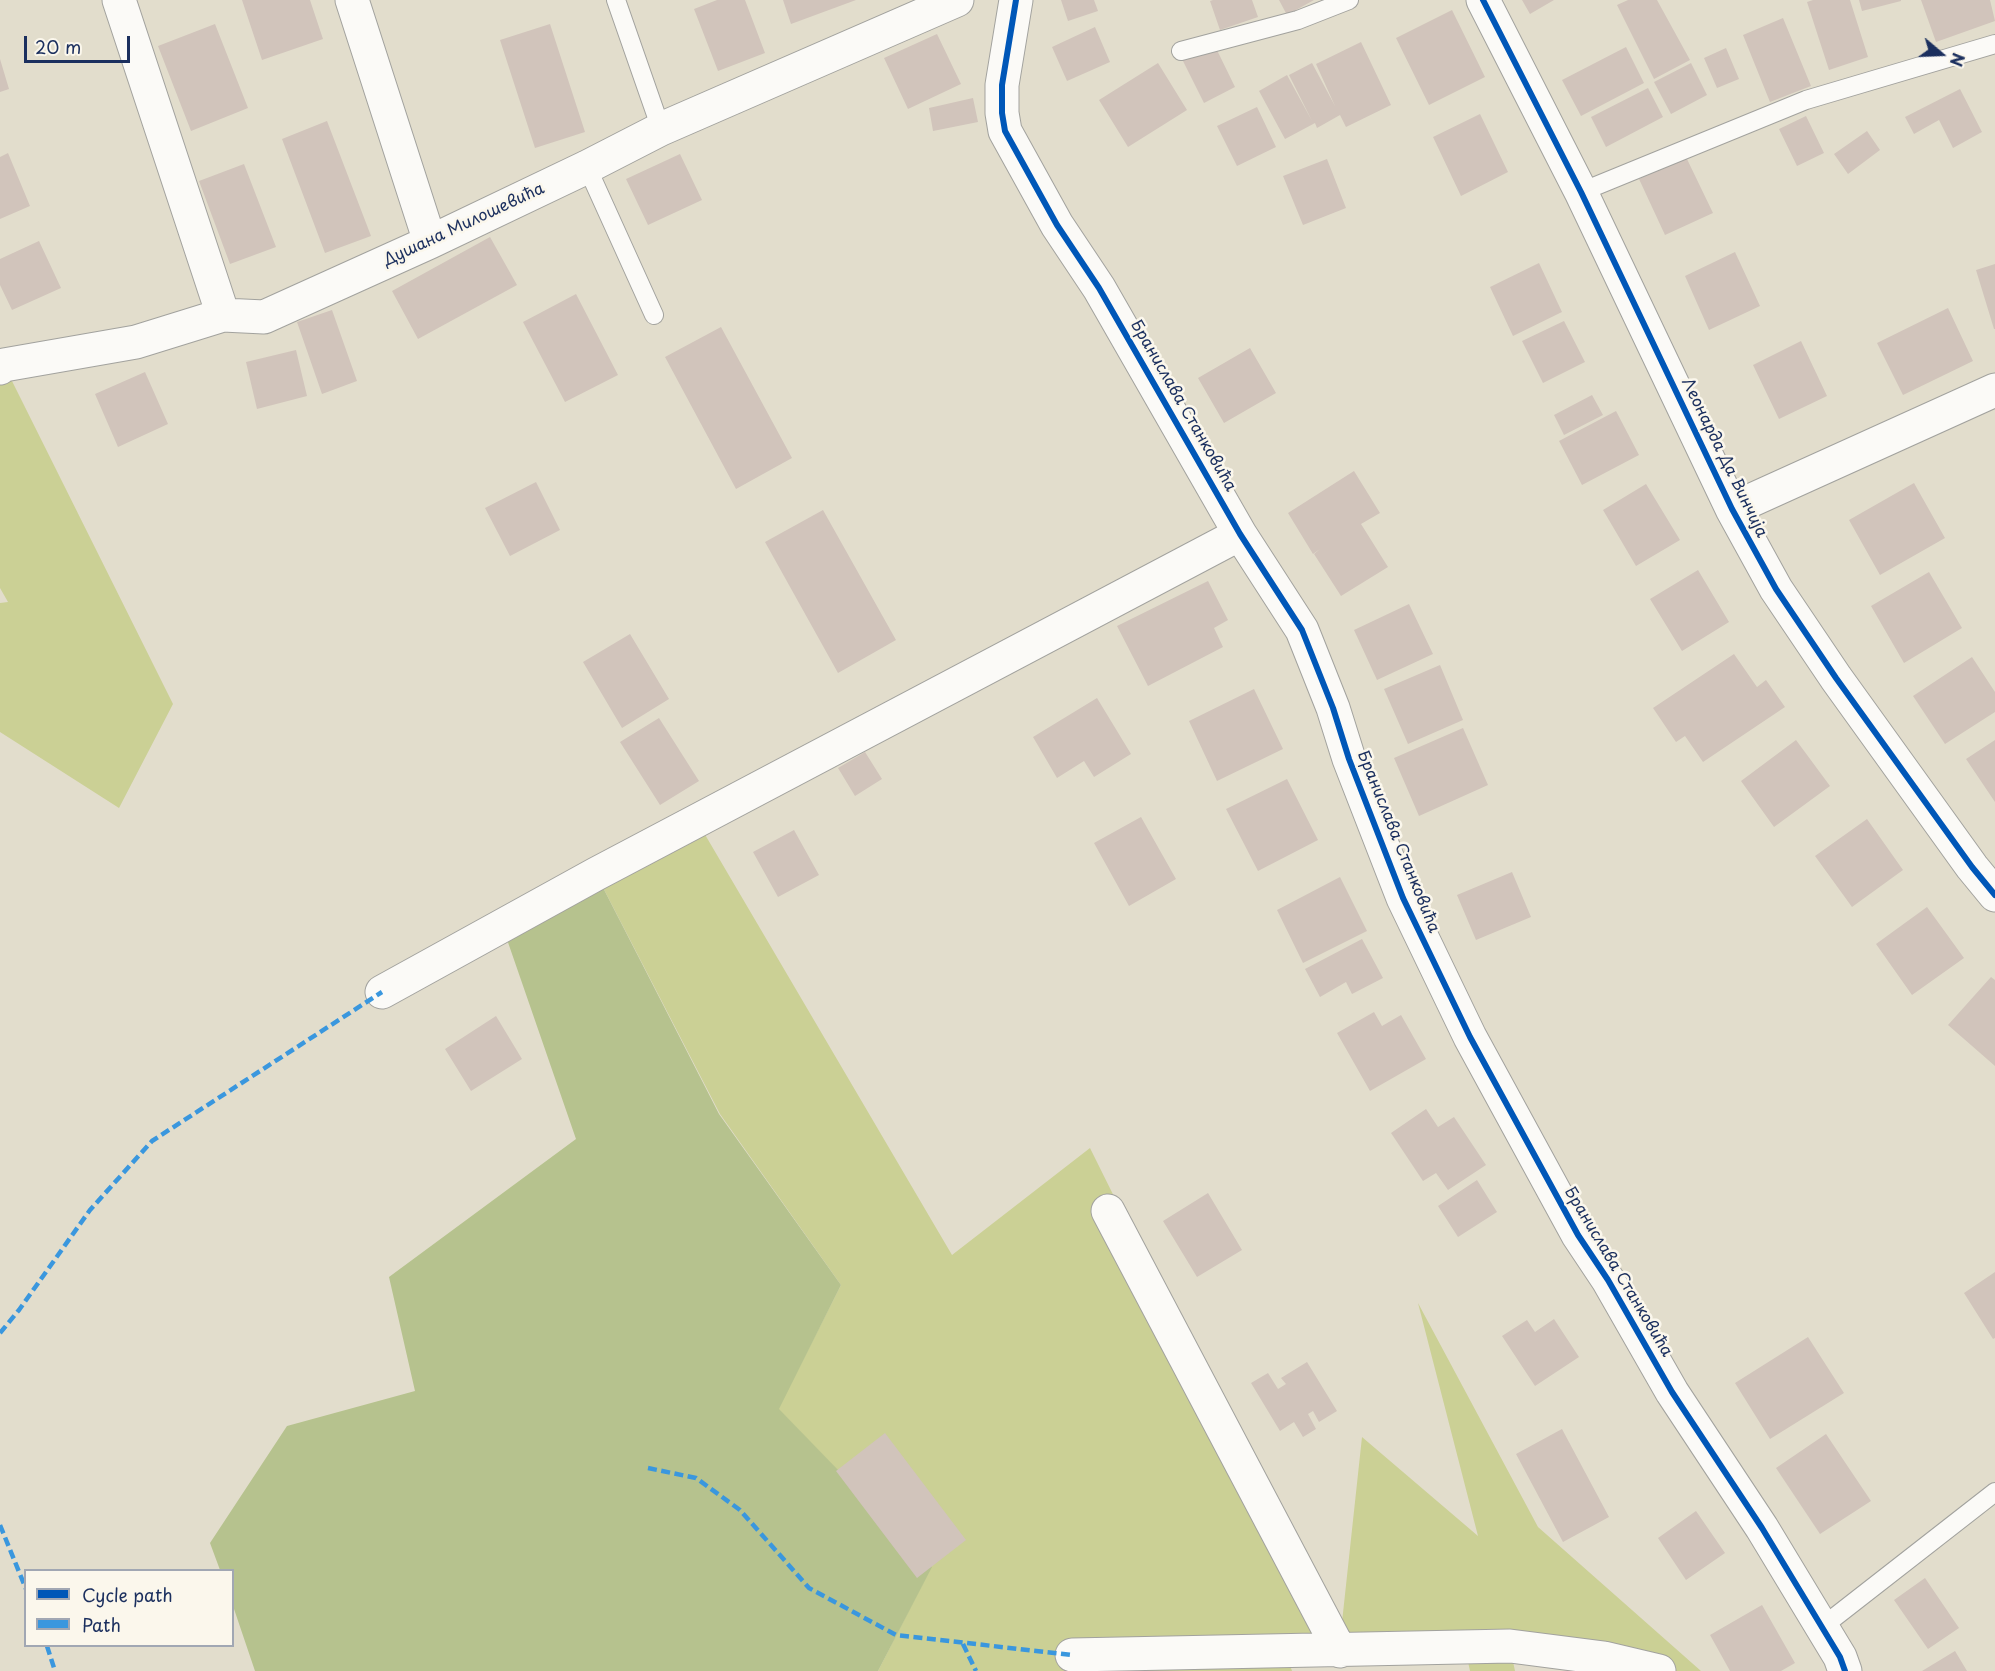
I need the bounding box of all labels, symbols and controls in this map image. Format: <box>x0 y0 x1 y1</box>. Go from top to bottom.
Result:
scale bar <box>27 24 134 62</box>
north arrow <box>1911 24 1971 84</box>
text: 20 m <box>35 33 81 60</box>
text: N <box>1945 50 1971 70</box>
street label: Душана Милошевића <box>381 179 547 271</box>
street label: Бранислава Станковића <box>1126 317 1240 495</box>
street label: Леонарда Да Винчија <box>1677 375 1771 541</box>
street label: Бранислава Станковића <box>1353 748 1443 936</box>
street label: Бранислава Станковића <box>1560 1184 1676 1360</box>
legend <box>24 1569 234 1647</box>
text: Cycle path <box>82 1581 173 1608</box>
text: Path <box>82 1611 121 1638</box>

